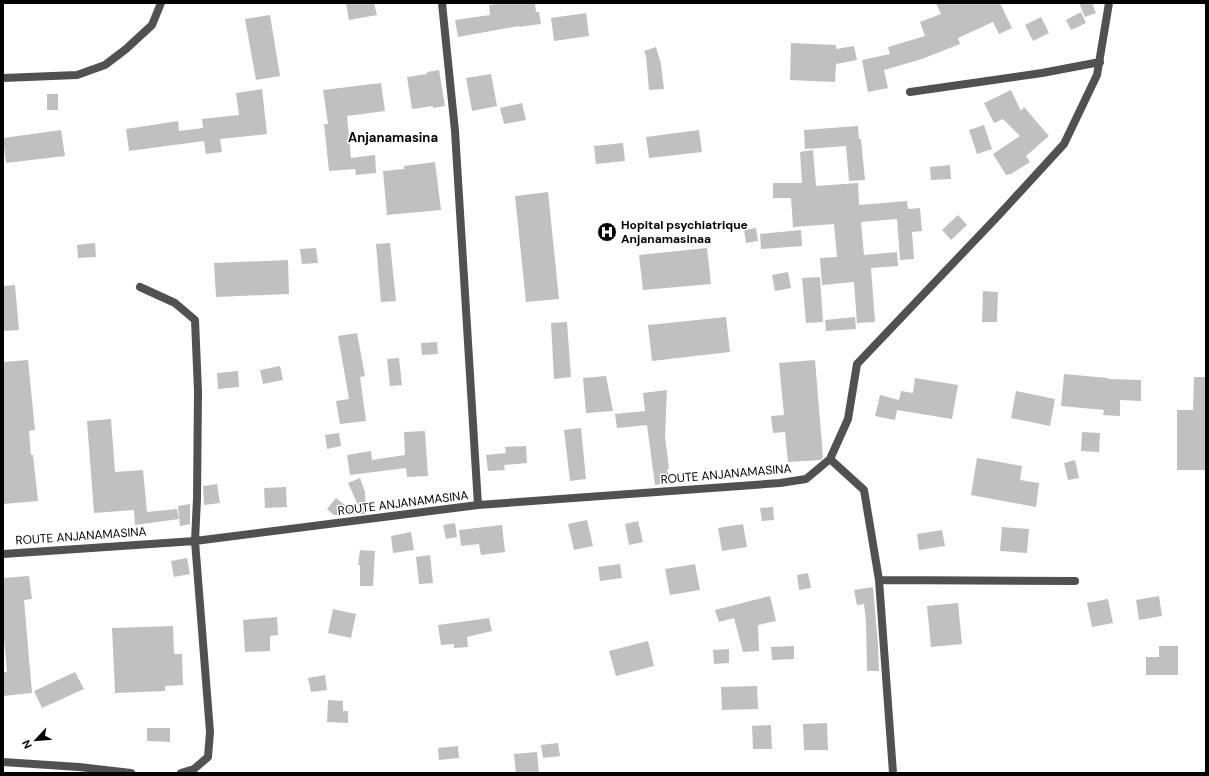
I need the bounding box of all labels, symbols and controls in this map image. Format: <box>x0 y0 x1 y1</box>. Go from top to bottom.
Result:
district label: Anjanamasina <box>348 129 438 146</box>
place label: Hopital psychiatrique Anjanamasinaa <box>621 217 748 247</box>
hospital icon: Hopital psychiatrique Anjanamasinaa <box>596 221 618 243</box>
street label: ROUTE ANJANAMASINA <box>660 460 792 488</box>
street label: ROUTE ANJANAMASINA <box>337 487 469 519</box>
street label: ROUTE ANJANAMASINA <box>15 523 147 549</box>
north arrow <box>16 720 56 760</box>
text: N <box>19 738 35 751</box>

